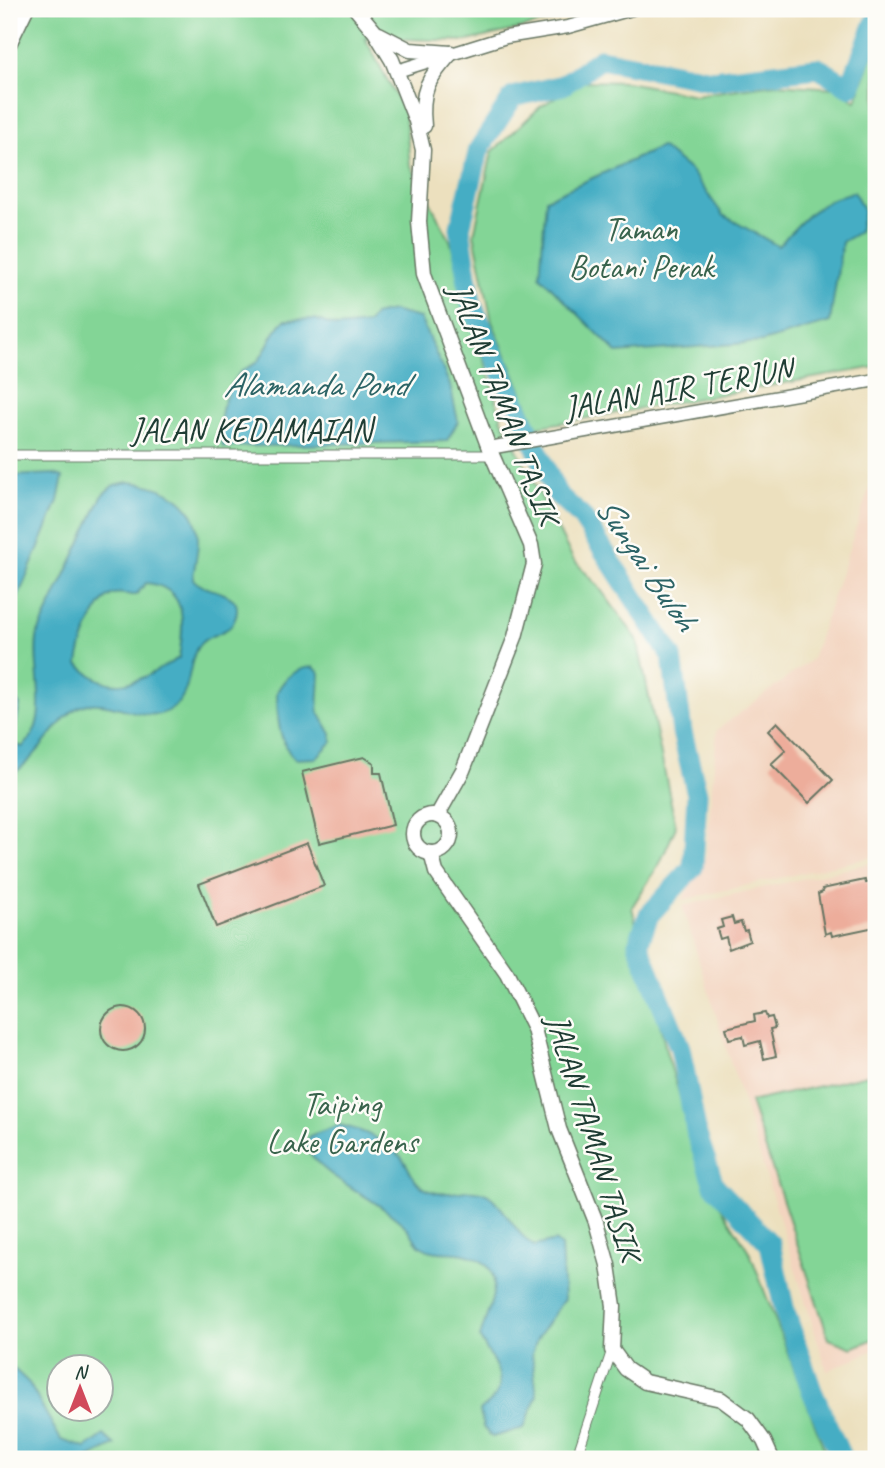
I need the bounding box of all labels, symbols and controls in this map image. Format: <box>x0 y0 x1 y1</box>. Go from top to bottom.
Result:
park label: Taman Botani Perak <box>569 208 716 288</box>
street label: JALAN TAMAN TASIK <box>438 275 571 534</box>
street label: JALAN AIR TERJUN <box>559 347 800 429</box>
water label: Alamanda Pond <box>223 362 417 407</box>
street label: JALAN KEDAMAIAN <box>129 409 376 451</box>
water label: Sungai Buloh <box>585 488 709 641</box>
street label: JALAN TAMAN TASIK <box>536 1007 653 1270</box>
park label: Taiping Lake Gardens <box>267 1083 420 1163</box>
north arrow <box>46 1352 116 1422</box>
text: N <box>74 1360 89 1384</box>

